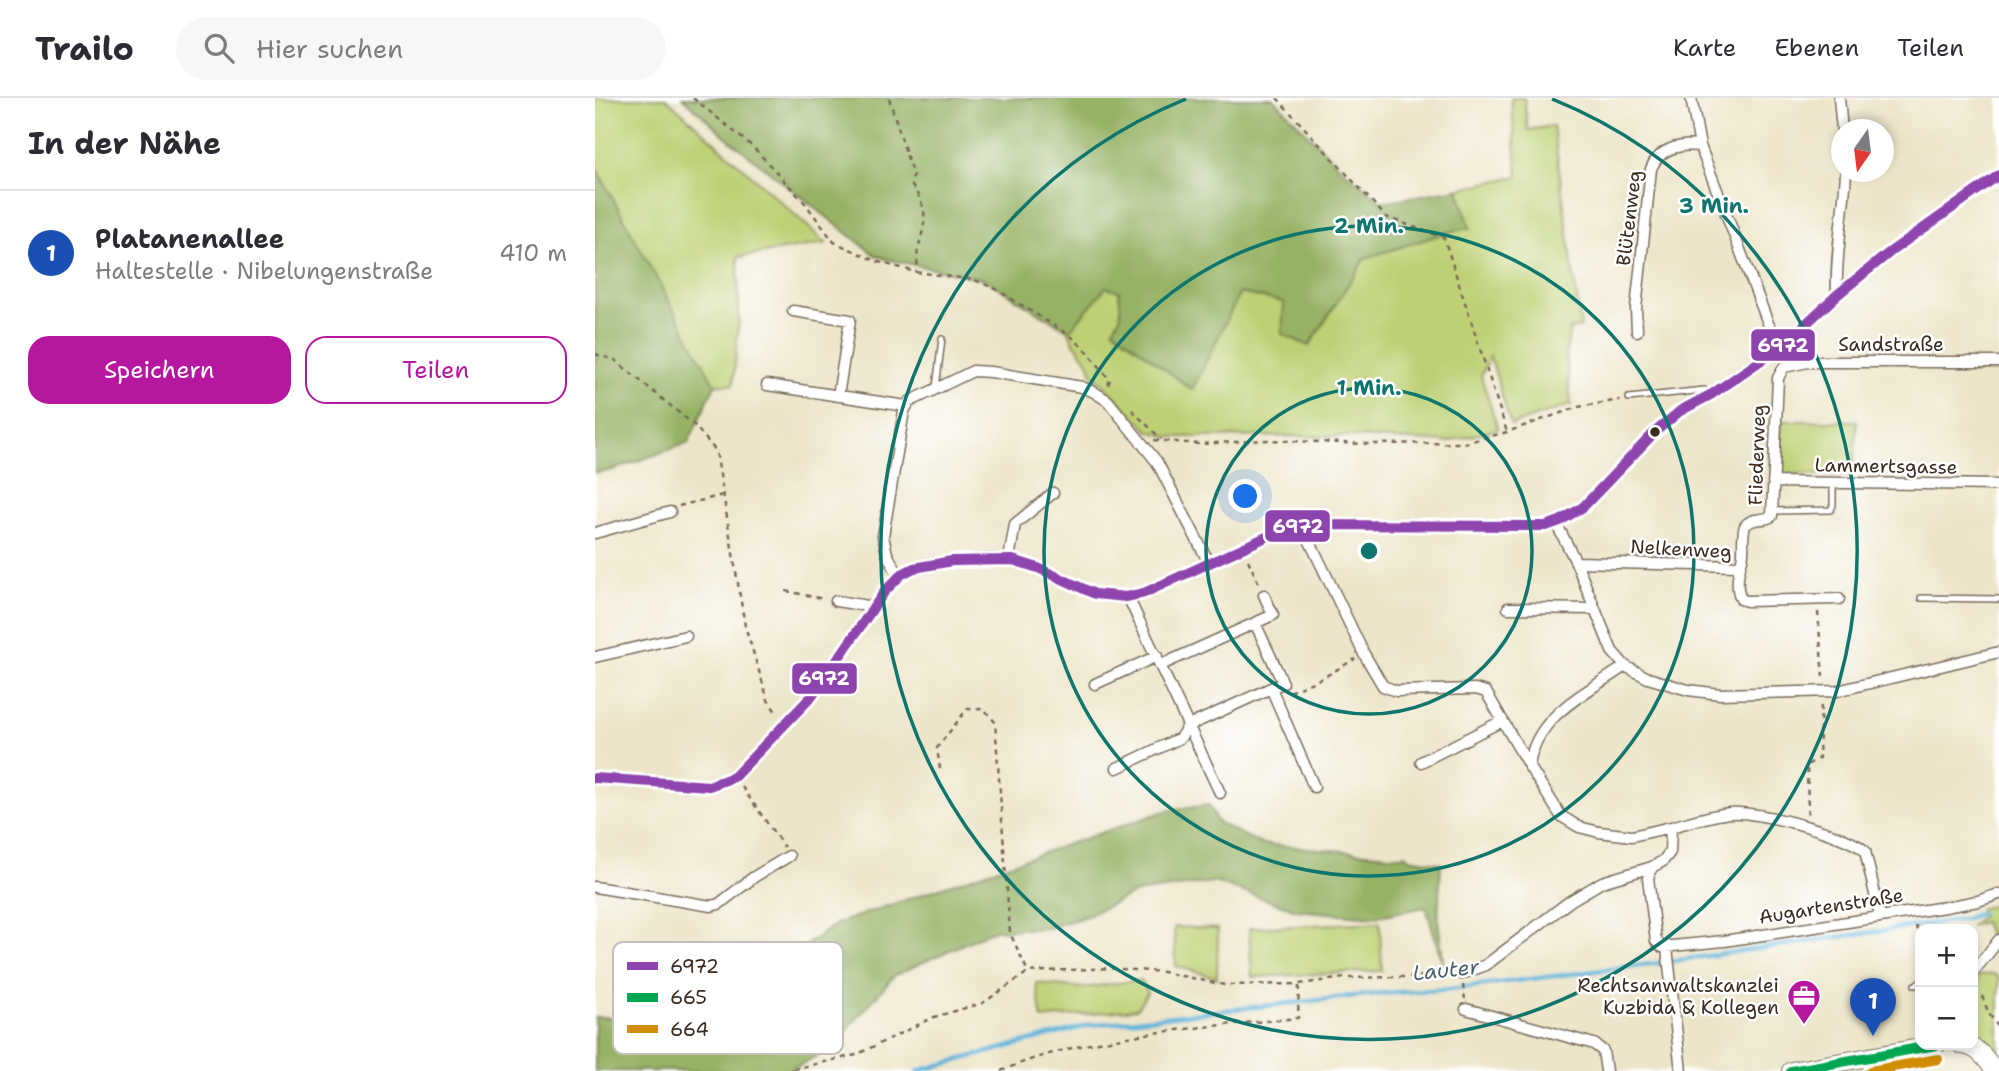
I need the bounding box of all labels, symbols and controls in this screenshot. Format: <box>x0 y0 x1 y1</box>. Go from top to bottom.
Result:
search box <box>176 17 666 80</box>
text: Trailo <box>35 26 134 71</box>
icon: search <box>200 29 238 67</box>
text: Hier suchen <box>256 31 403 66</box>
text: Karte <box>1673 32 1736 64</box>
text: Ebenen <box>1774 32 1859 64</box>
text: Teilen <box>1897 32 1964 64</box>
north arrow <box>1831 119 1894 182</box>
text: In der Nähe <box>28 123 221 164</box>
street label: Blütenweg <box>1611 169 1647 267</box>
text: 3 Min. <box>1679 192 1749 220</box>
text: 2 Min. <box>1334 212 1404 240</box>
text: Platanenallee <box>95 221 284 256</box>
text: 1 <box>46 238 56 268</box>
text: 410 m <box>499 238 567 268</box>
text: Haltestelle · Nibelungenstraße <box>95 256 433 286</box>
line badge: 6972 <box>1750 328 1816 362</box>
street label: Sandstraße <box>1838 332 1944 357</box>
text: 6972 <box>1757 333 1809 358</box>
button: Speichern <box>28 336 291 404</box>
button: Teilen <box>305 336 567 404</box>
text: 1 Min. <box>1337 374 1401 402</box>
street label: Fliederweg <box>1743 404 1771 506</box>
unlabelled marker <box>1648 425 1662 439</box>
street label: Lammertsgasse <box>1814 452 1958 480</box>
your location <box>1228 479 1262 513</box>
line badge: 6972 <box>1264 509 1331 543</box>
text: 6972 <box>1272 514 1324 539</box>
street label: Nelkenweg <box>1630 534 1732 564</box>
centre of rings <box>1357 539 1381 563</box>
line badge: 6972 <box>791 662 858 695</box>
text: 6972 <box>798 666 850 691</box>
street label: Augartenstraße <box>1757 882 1905 930</box>
map controls <box>1915 924 1978 1050</box>
button: + <box>1915 924 1978 987</box>
legend <box>613 942 843 1054</box>
water label: Lauter <box>1411 952 1482 987</box>
text: 6972 <box>670 954 719 979</box>
place label: Rechtsanwaltskanzlei Kuzbida & Kollegen <box>1578 973 1779 1020</box>
office icon: Rechtsanwaltskanzlei Kuzbida & Kollegen <box>1785 977 1823 1026</box>
pin: 1 <box>1850 978 1896 1036</box>
text: 665 <box>670 985 707 1010</box>
button: − <box>1915 987 1978 1050</box>
text: 664 <box>670 1017 709 1042</box>

